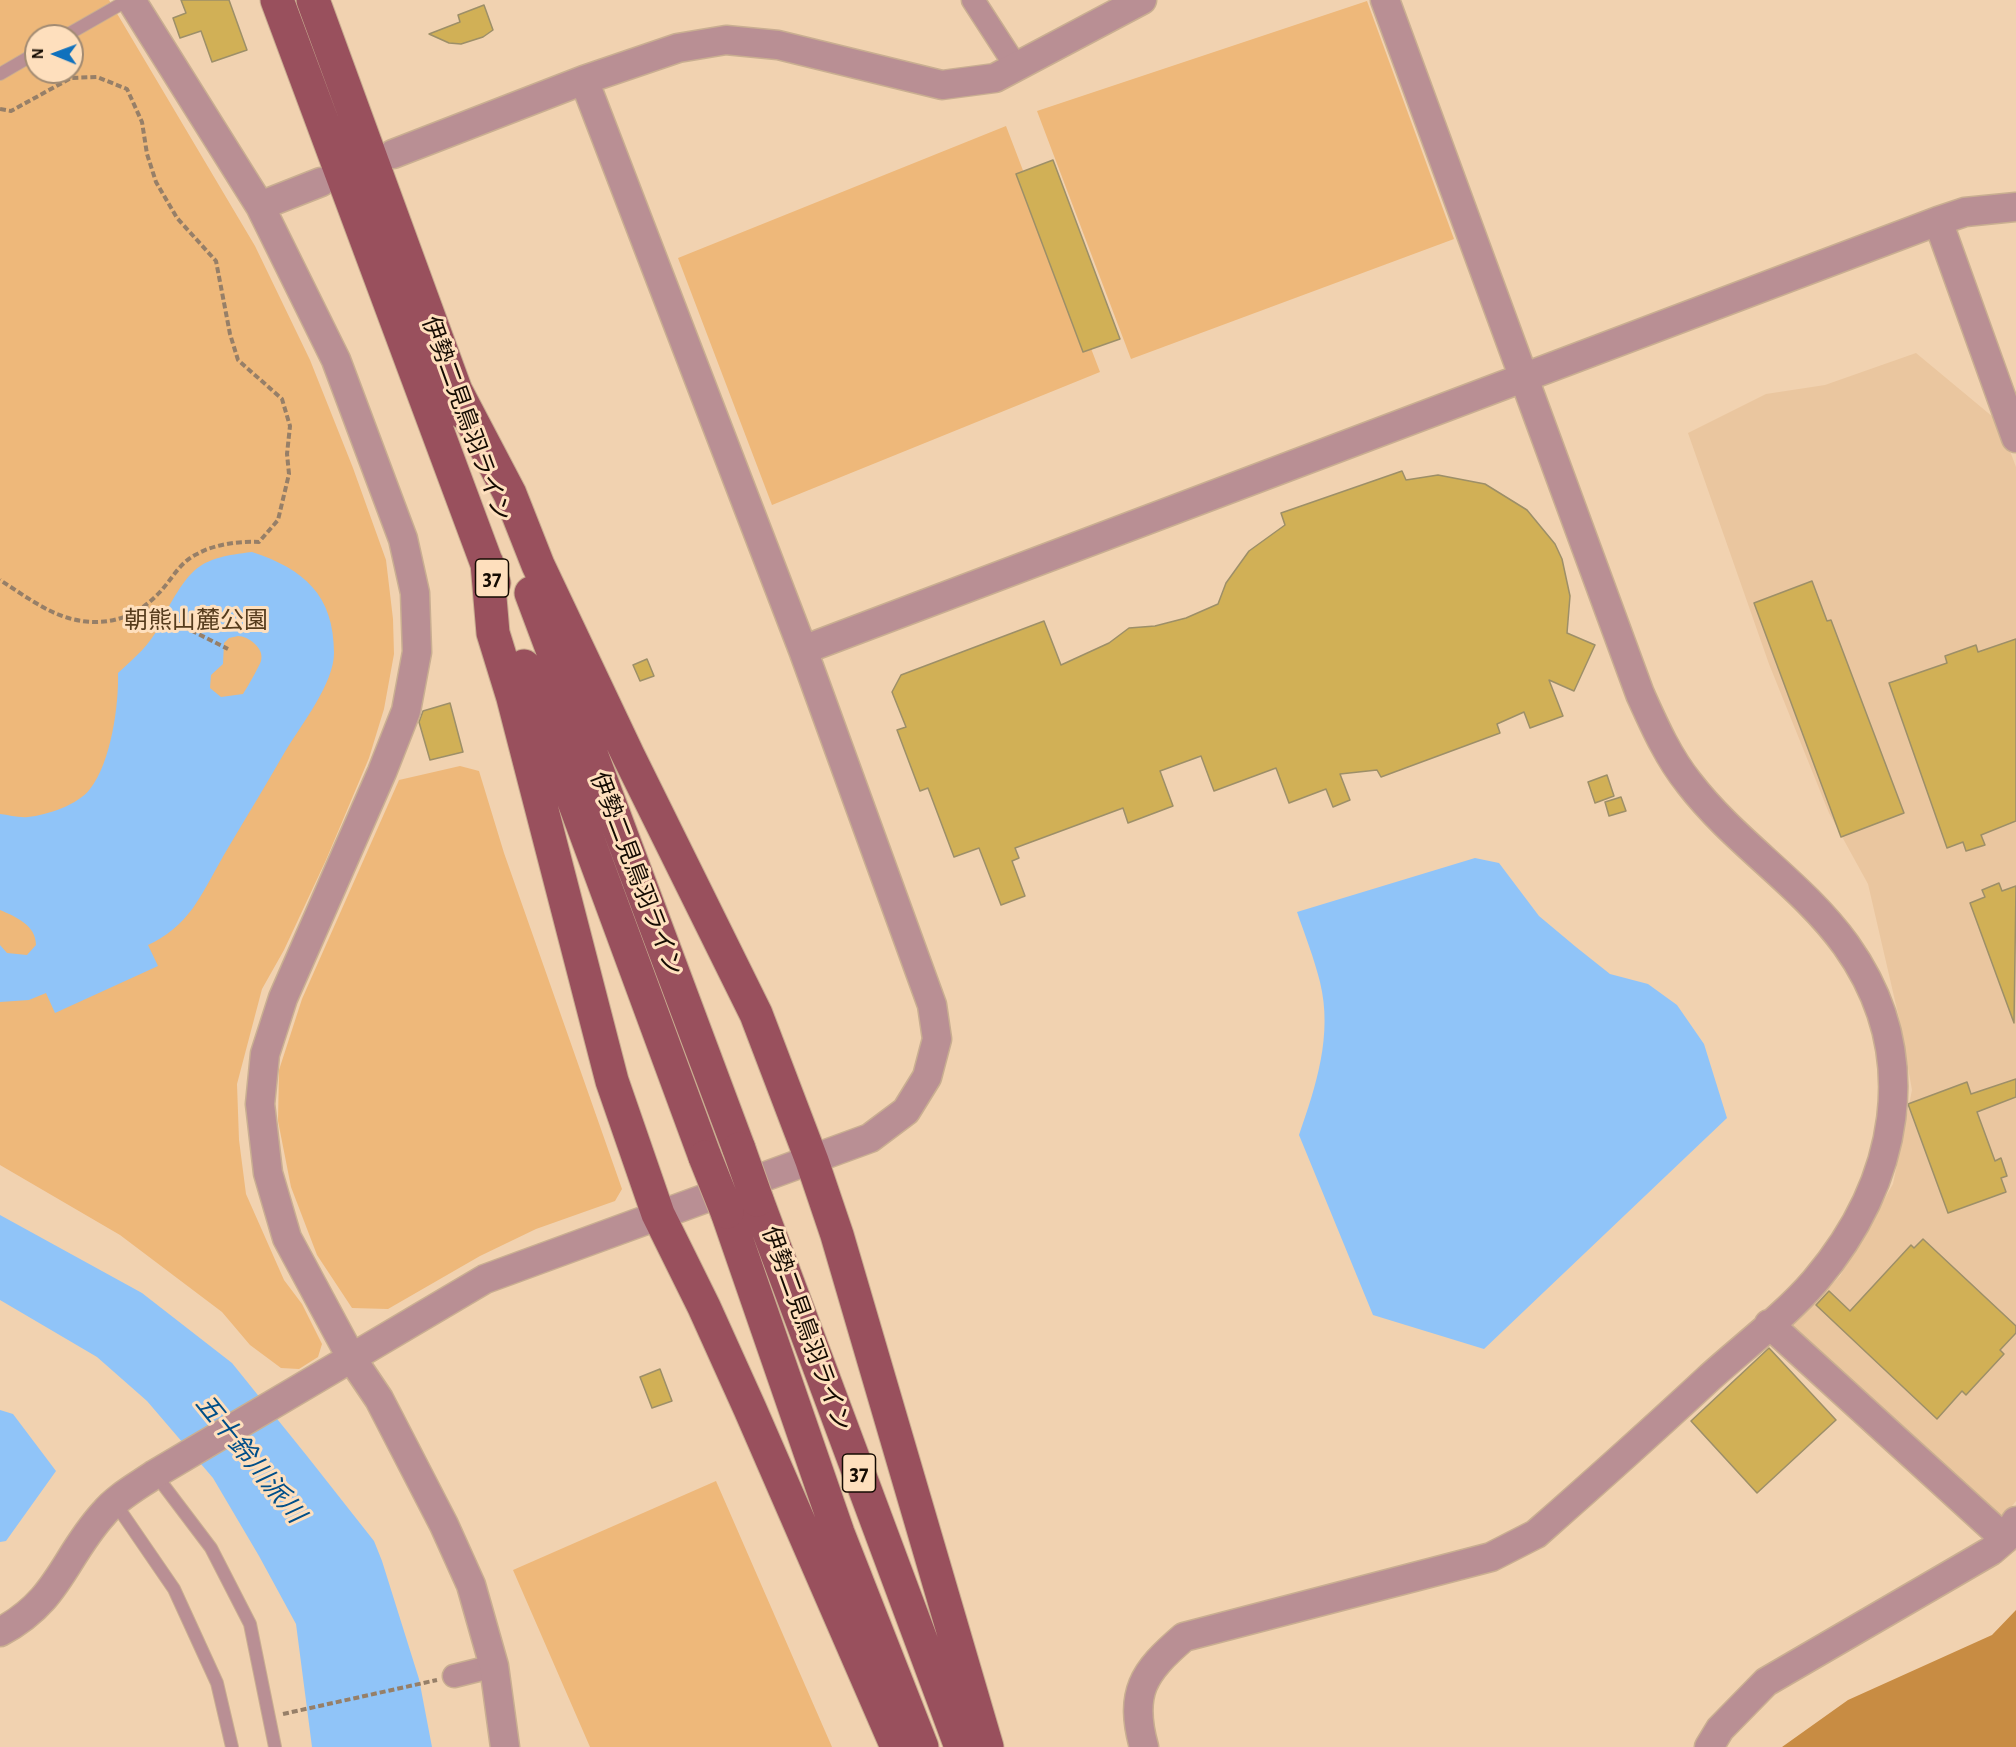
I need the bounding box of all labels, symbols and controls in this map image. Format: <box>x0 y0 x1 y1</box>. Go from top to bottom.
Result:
north arrow <box>24 24 84 84</box>
text: N <box>30 48 46 59</box>
street label: 伊勢二見鳥羽ライン <box>416 313 516 525</box>
road number: 37 <box>476 559 508 597</box>
park label: 朝熊山麓公園 <box>124 607 268 635</box>
street label: 伊勢二見鳥羽ライン <box>584 768 688 980</box>
street label: 伊勢二見鳥羽ライン <box>756 1223 856 1435</box>
water label: 五十鈴川派川 <box>189 1389 311 1529</box>
road number: 37 <box>842 1454 876 1492</box>

